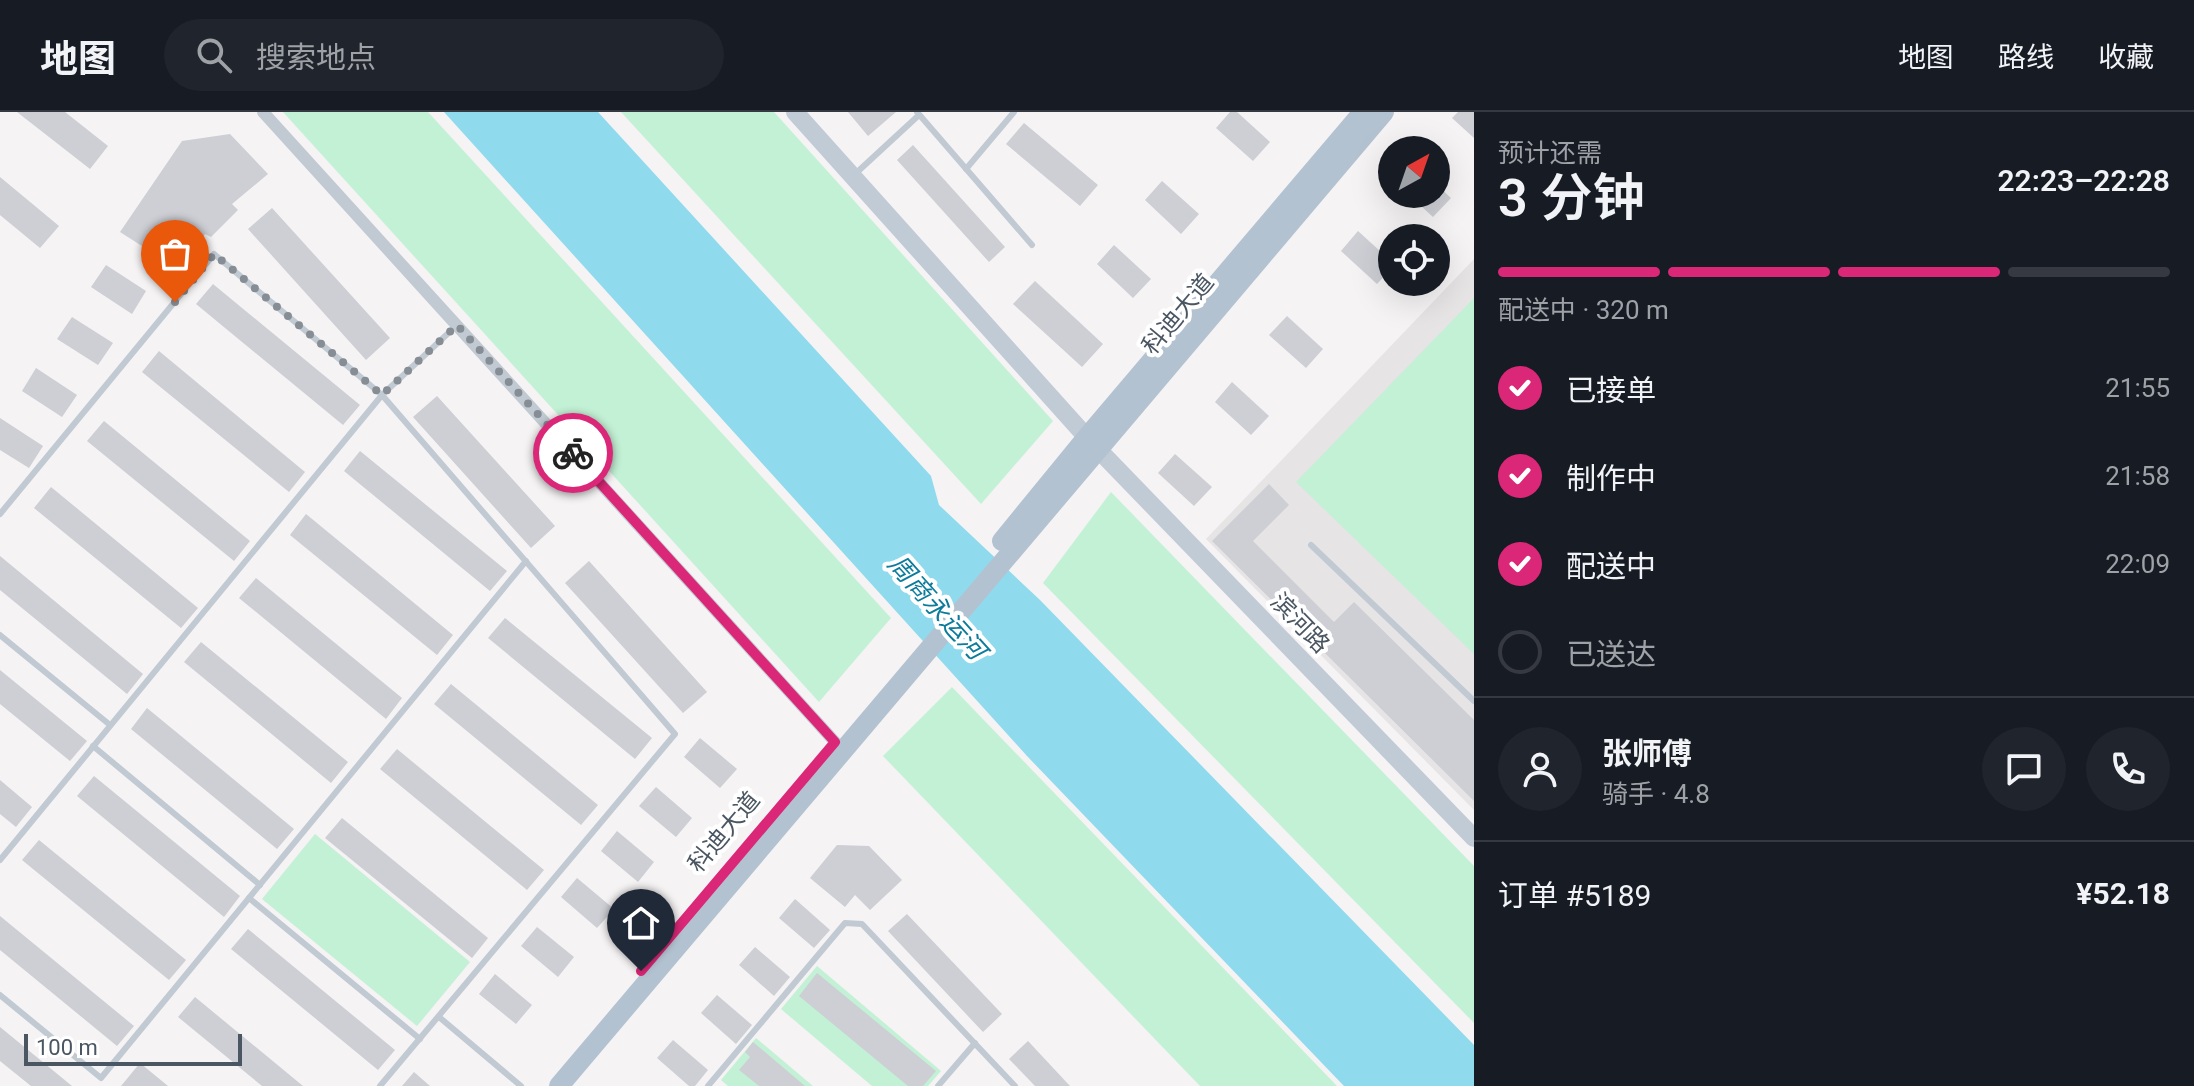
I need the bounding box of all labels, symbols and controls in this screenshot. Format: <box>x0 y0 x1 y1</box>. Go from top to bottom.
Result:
search box <box>164 19 724 91</box>
icon: search <box>192 33 236 77</box>
text: 地图 <box>40 37 116 81</box>
text: 搜索地点 <box>256 40 376 75</box>
text: 地图 <box>1898 41 1954 74</box>
text: 路线 <box>1998 41 2054 74</box>
text: 收藏 <box>2098 41 2154 74</box>
north arrow <box>1378 136 1450 208</box>
map controls <box>1378 136 1450 296</box>
text: 预计还需 <box>1498 138 1602 168</box>
text: 22:23–22:28 <box>1997 163 2170 198</box>
text: 3 分钟 <box>1498 168 1645 229</box>
pin <box>141 220 209 302</box>
button: locate <box>1378 224 1450 296</box>
icon: bag <box>153 232 197 276</box>
street label: 科迪大道 <box>1136 268 1220 360</box>
text: 配送中 · 320 m <box>1498 295 1669 325</box>
icon: check <box>1498 366 1542 410</box>
text: 已接单 <box>1566 373 1656 408</box>
text: 21:55 <box>2105 373 2170 403</box>
courier <box>533 413 613 493</box>
icon: bike <box>551 431 595 475</box>
icon: check <box>1498 454 1542 498</box>
text: 制作中 <box>1566 461 1656 496</box>
text: 21:58 <box>2105 461 2170 491</box>
icon: check <box>1498 542 1542 586</box>
water label: 周商永运河 <box>882 549 995 669</box>
text: 配送中 <box>1566 549 1656 584</box>
text: 22:09 <box>2105 549 2170 579</box>
street label: 滨河路 <box>1265 587 1335 659</box>
text: 已送达 <box>1566 637 1656 672</box>
button: person <box>1498 727 1582 811</box>
button: chat <box>1982 727 2066 811</box>
button: phone <box>2086 727 2170 811</box>
text: 张师傅 <box>1602 736 1692 771</box>
text: 骑手 · 4.8 <box>1602 779 1710 809</box>
street label: 科迪大道 <box>682 786 766 878</box>
text: ¥52.18 <box>2076 876 2170 911</box>
text: 订单 #5189 <box>1498 878 1651 913</box>
pin <box>607 889 675 971</box>
icon: home <box>619 901 663 945</box>
scale bar <box>24 1030 242 1066</box>
text: 100 m <box>36 1035 98 1060</box>

